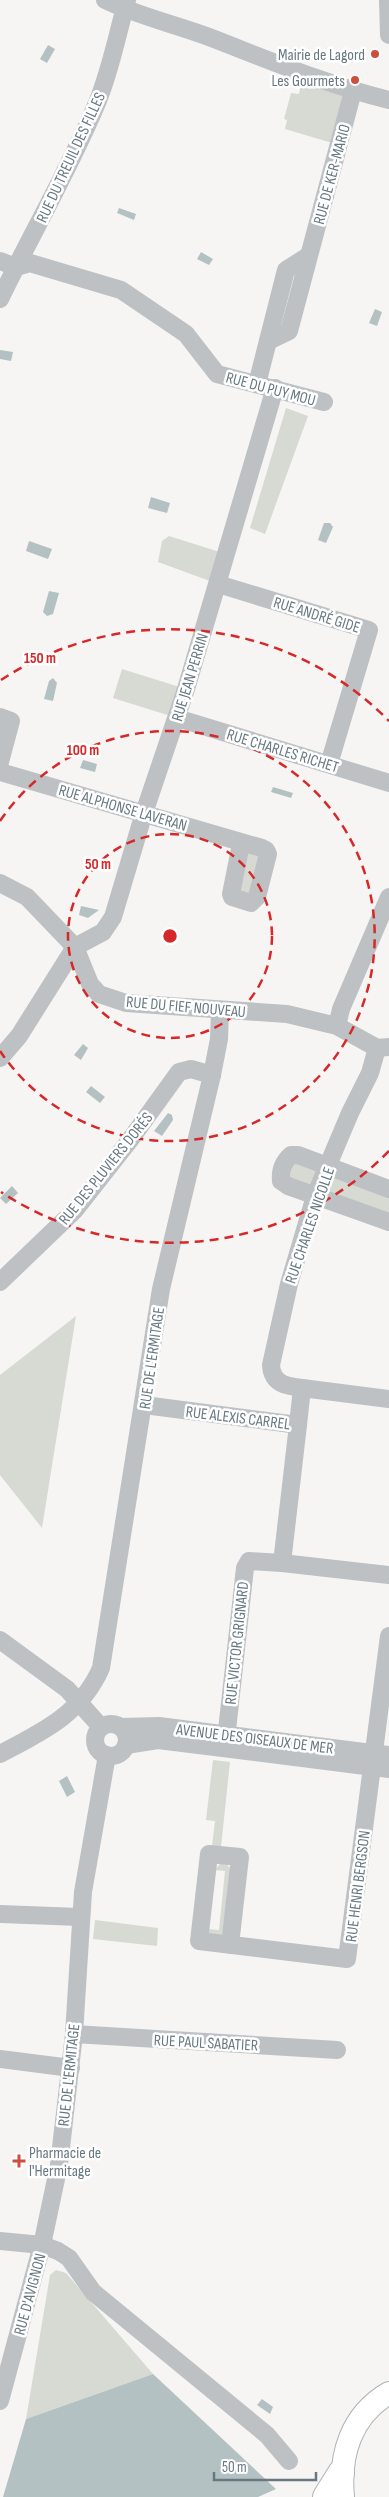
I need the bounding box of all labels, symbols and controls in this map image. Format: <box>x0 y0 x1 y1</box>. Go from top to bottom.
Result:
place label: Mairie de Lagord <box>278 46 365 65</box>
marker: Mairie de Lagord <box>369 48 381 60</box>
place label: Les Gourmets <box>271 72 345 91</box>
marker: Les Gourmets <box>349 74 361 86</box>
street label: RUE DU TREUIL DES FILLES <box>33 89 110 226</box>
street label: RUE DE KER-MARIO <box>310 122 355 227</box>
street label: RUE DU PUY MOU <box>224 368 317 411</box>
street label: RUE ANDRÉ GIDE <box>271 593 362 638</box>
street label: RUE JEAN PERRIN <box>168 631 213 724</box>
text: 150 m <box>24 649 56 668</box>
street label: RUE CHARLES RICHET <box>224 725 341 778</box>
text: 100 m <box>67 741 99 760</box>
street label: RUE ALPHONSE LAVERAN <box>56 781 189 836</box>
text: 50 m <box>85 855 111 874</box>
centre of rings <box>161 927 179 945</box>
street label: RUE DU FIEF NOUVEAU <box>125 993 246 1022</box>
street label: RUE DES PLUVIERS DORÉS <box>55 1109 157 1229</box>
street label: RUE CHARLES NICOLLE <box>282 1165 339 1286</box>
street label: RUE DE L'ERMITAGE <box>136 1306 169 1410</box>
street label: RUE ALEXIS CARREL <box>185 1403 291 1434</box>
street label: RUE VICTOR GRIGNARD <box>222 1581 253 1706</box>
street label: AVENUE DES OISEAUX DE MER <box>174 1720 334 1759</box>
street label: RUE HENRI BERGSON <box>342 1829 375 1943</box>
street label: RUE DE L'ERMITAGE <box>55 2023 84 2127</box>
street label: RUE PAUL SABATIER <box>153 2031 259 2056</box>
place label: Pharmacie de l'Hermitage <box>29 2144 101 2181</box>
marker: Pharmacie de l'Hermitage <box>13 2155 25 2167</box>
street label: RUE D'AVIGNON <box>10 2251 50 2337</box>
scale bar <box>214 2450 316 2482</box>
text: 50 m <box>222 2458 247 2477</box>

